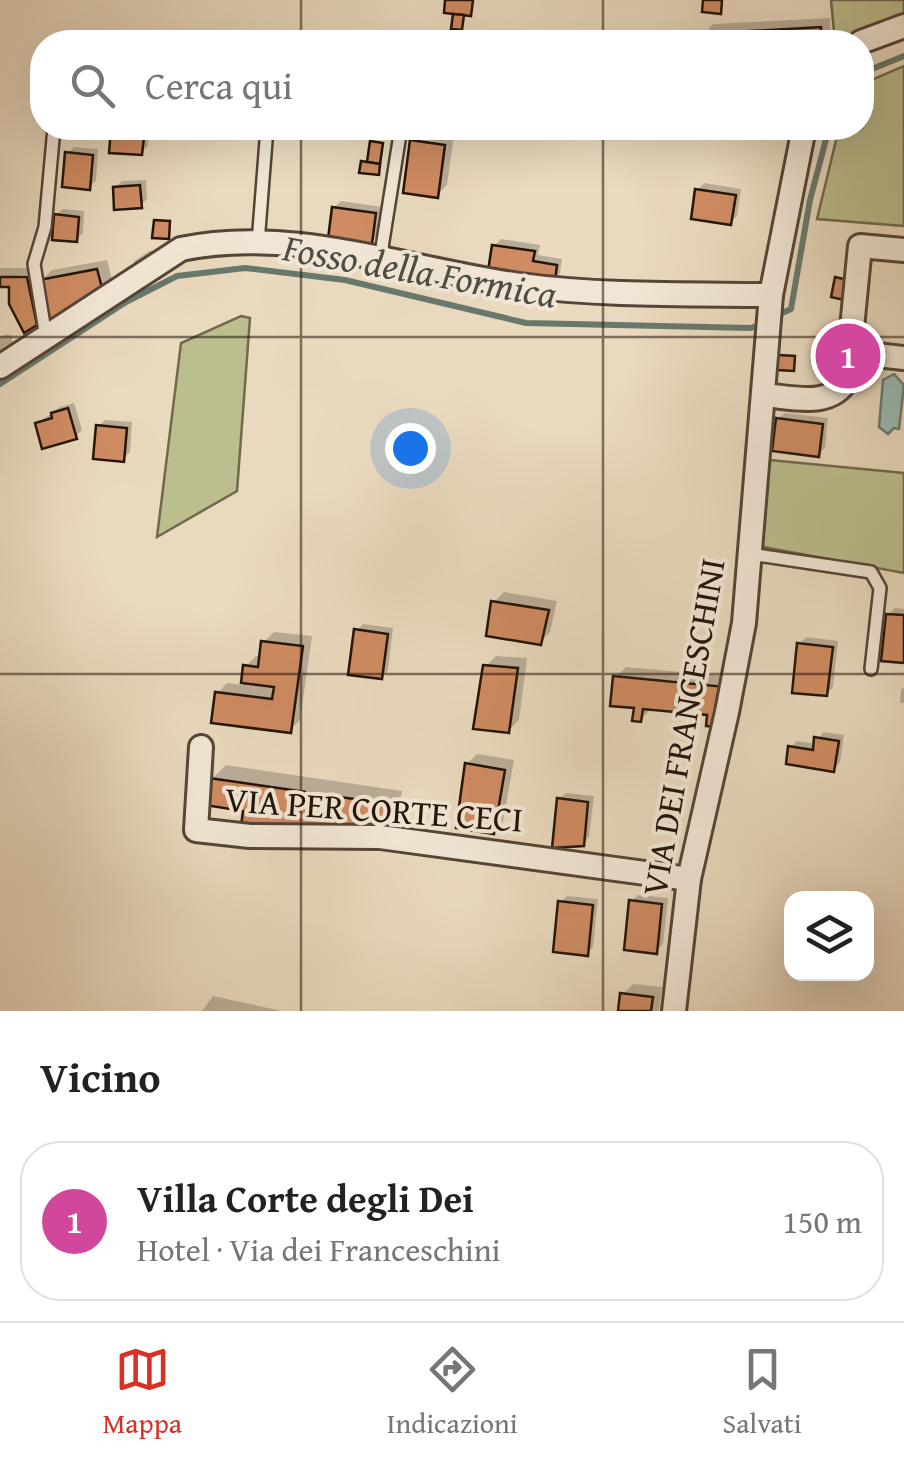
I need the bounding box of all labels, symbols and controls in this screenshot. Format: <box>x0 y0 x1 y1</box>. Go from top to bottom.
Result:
search box <box>30 30 874 140</box>
text: Cerca qui <box>145 57 293 113</box>
icon: search <box>65 58 120 113</box>
water label: Fosso della Formica <box>278 218 562 322</box>
pin: 1 <box>816 318 880 394</box>
your location <box>385 423 436 474</box>
street label: VIA DEI FRANCESCHINI <box>628 554 738 900</box>
street label: VIA PER CORTE CECI <box>223 773 525 845</box>
map controls <box>784 891 874 981</box>
button: layers <box>784 891 874 981</box>
text: Vicino <box>40 1046 161 1107</box>
text: Villa Corte degli Dei <box>137 1170 474 1226</box>
text: 1 <box>66 1198 83 1245</box>
text: 150 m <box>783 1198 862 1245</box>
text: Hotel · Via dei Franceschini <box>137 1226 501 1273</box>
tab: Mappa <box>102 1342 182 1443</box>
tab: Indicazioni <box>387 1342 518 1443</box>
tab: Salvati <box>722 1342 802 1443</box>

